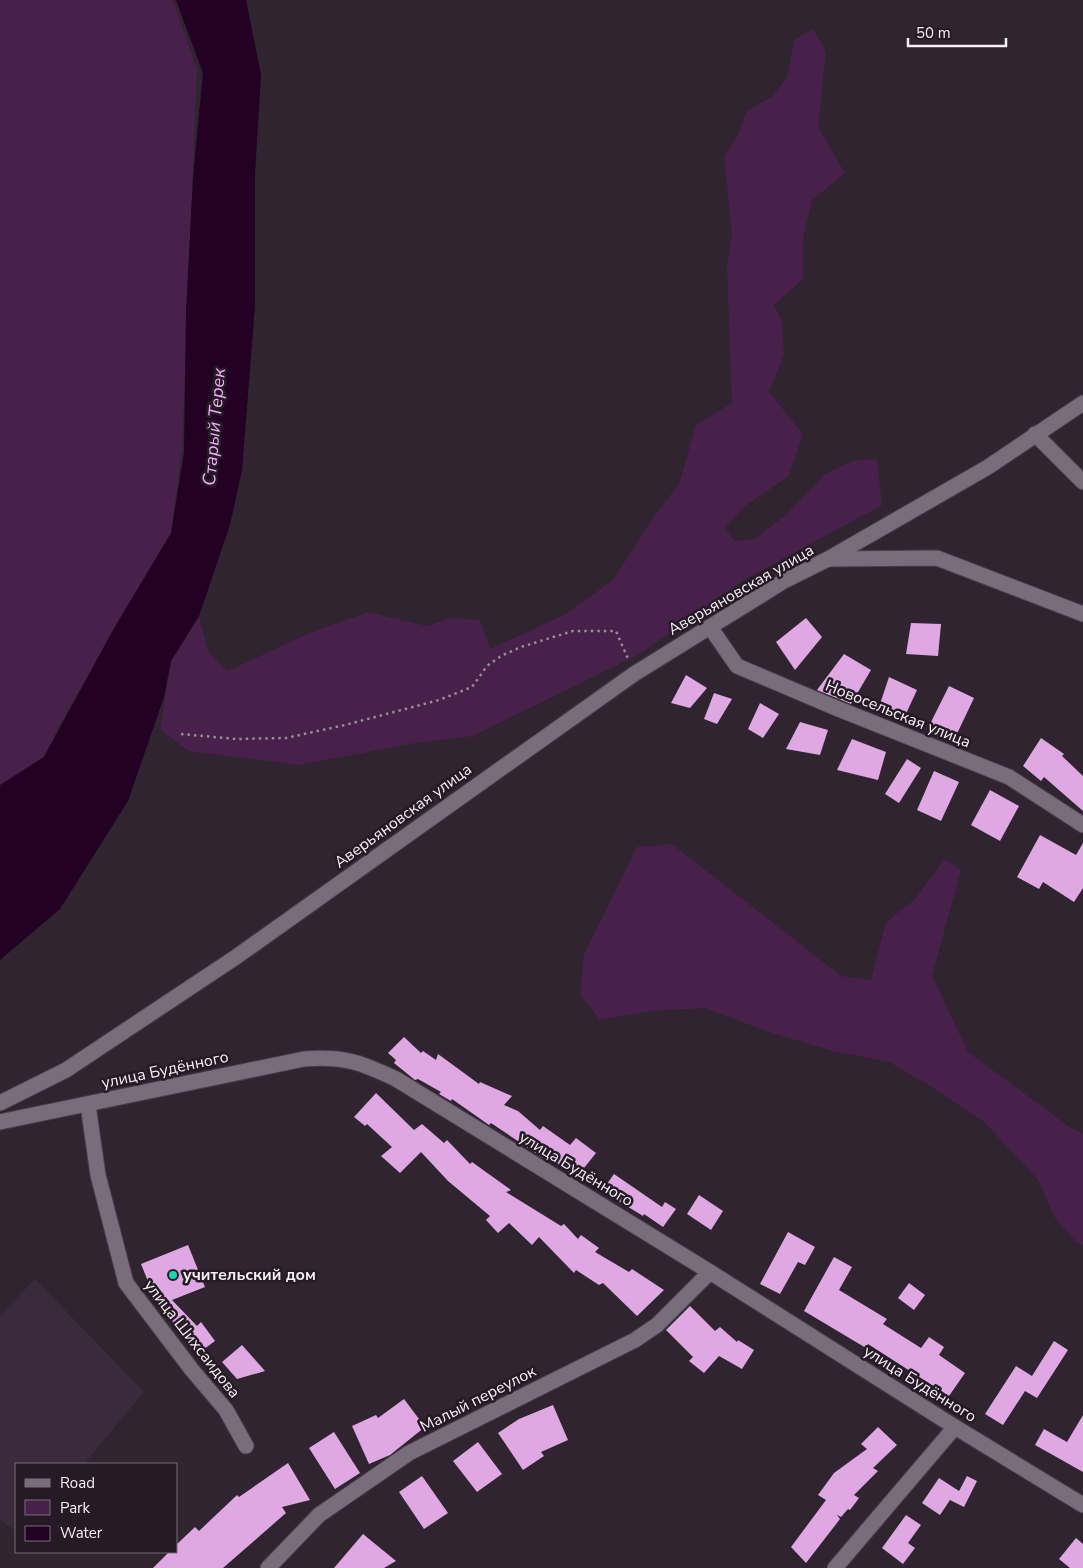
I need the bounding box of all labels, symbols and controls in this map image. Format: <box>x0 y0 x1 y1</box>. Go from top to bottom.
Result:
scale bar <box>908 15 1006 47</box>
text: 50 m <box>916 23 951 43</box>
water label: Старый Терек <box>197 367 231 487</box>
street label: Аверьяновская улица <box>664 539 818 641</box>
street label: Новосельская улица <box>822 675 974 753</box>
street label: Аверьяновская улица <box>330 759 476 873</box>
street label: улица Будённого <box>99 1046 231 1094</box>
street label: улица Будённого <box>515 1126 637 1212</box>
place label: учительский дом <box>183 1264 316 1286</box>
marker: учительский дом <box>167 1269 179 1281</box>
street label: улица Шихсаидова <box>139 1275 245 1403</box>
street label: улица Будённого <box>859 1340 981 1428</box>
street label: Малый переулок <box>416 1360 540 1438</box>
legend <box>15 1463 178 1553</box>
text: Road <box>60 1473 95 1493</box>
text: Park <box>60 1498 90 1518</box>
text: Water <box>60 1523 103 1543</box>

